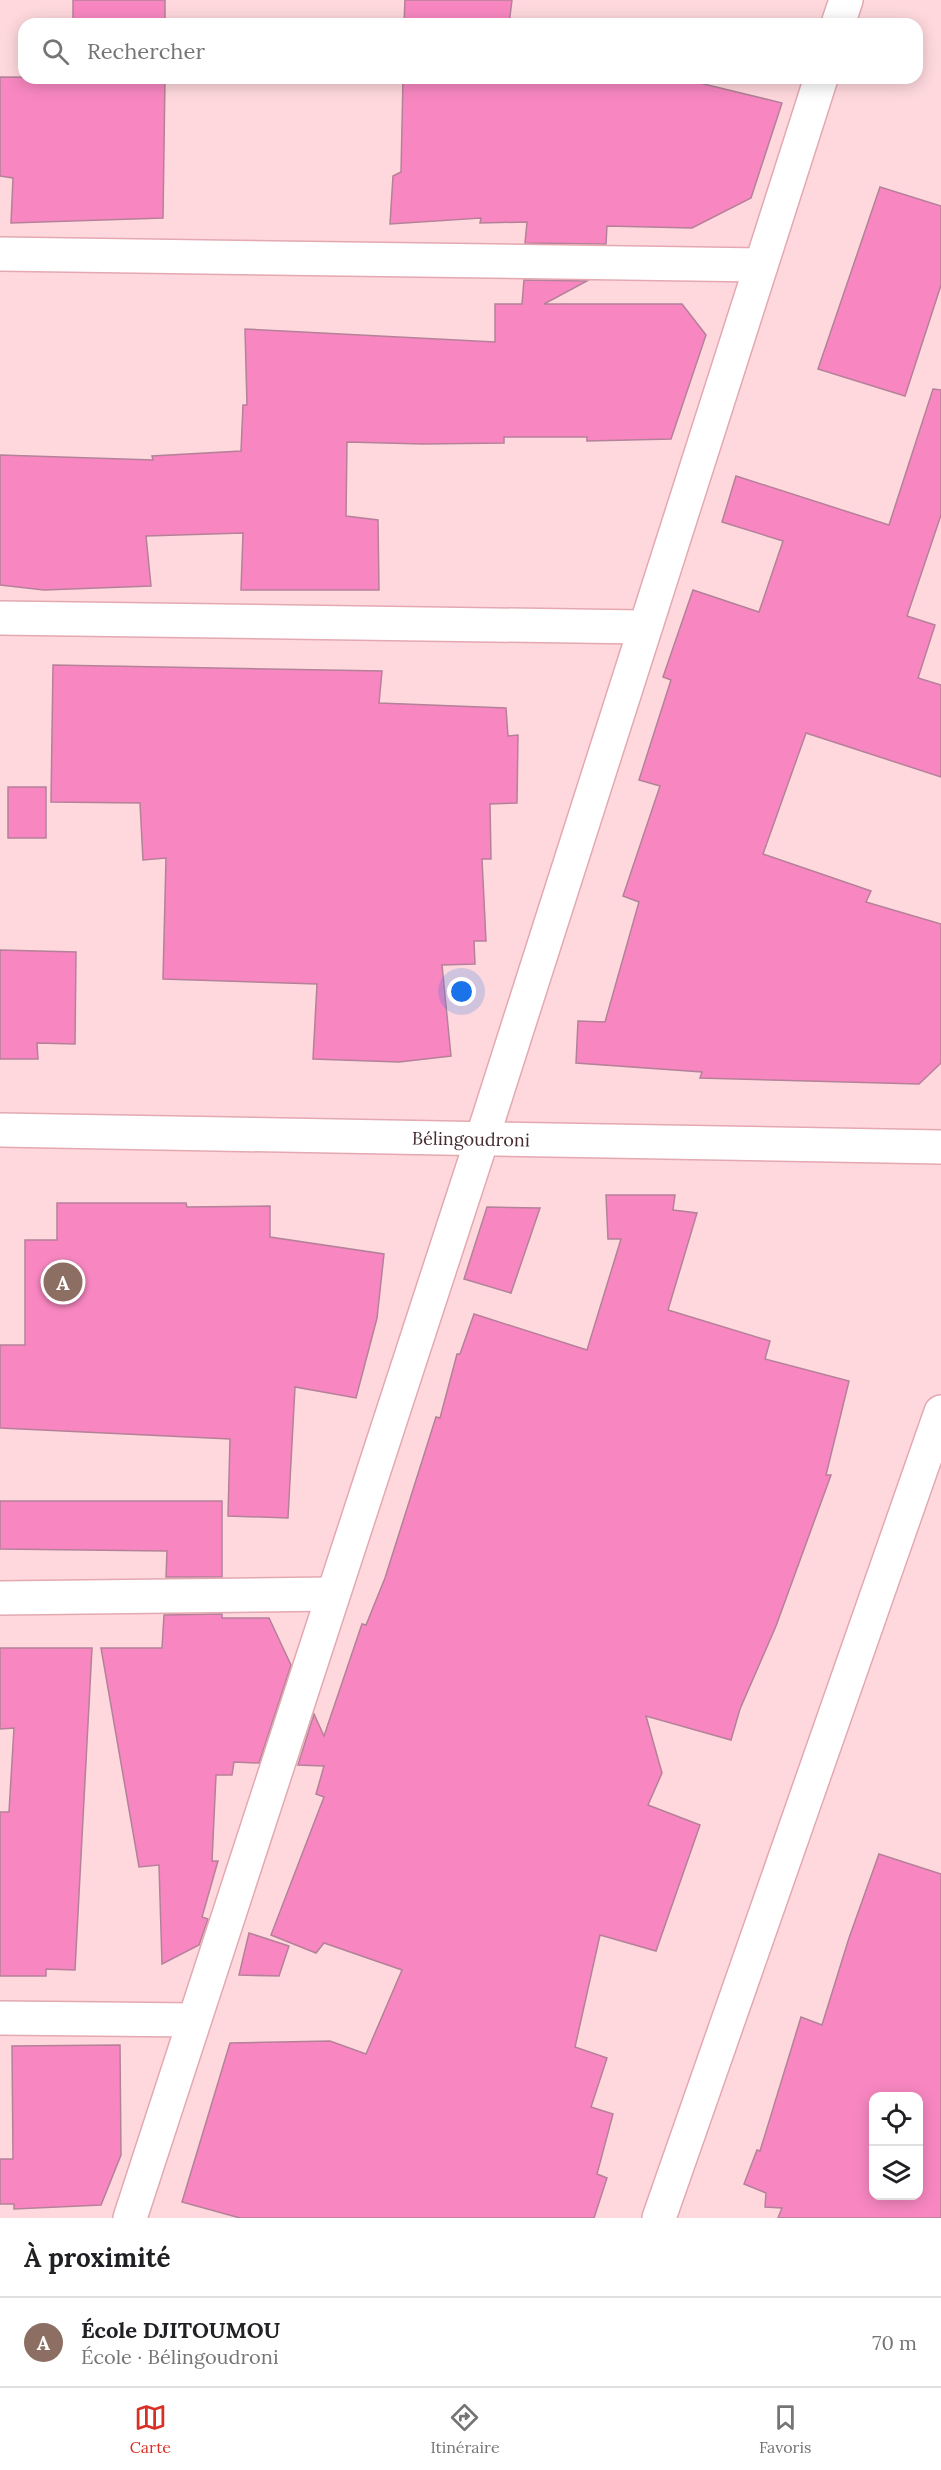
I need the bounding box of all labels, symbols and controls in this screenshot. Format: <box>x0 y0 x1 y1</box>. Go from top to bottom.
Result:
search box <box>18 18 923 84</box>
icon: search <box>39 35 72 68</box>
text: Rechercher <box>87 37 205 65</box>
your location <box>447 977 476 1006</box>
street label: Bélingoudroni <box>412 1126 530 1151</box>
pin: A <box>44 1260 82 1304</box>
map controls <box>869 2092 923 2200</box>
button: locate <box>869 2092 923 2146</box>
button: layers <box>869 2146 923 2200</box>
text: À proximité <box>24 2241 170 2274</box>
text: École DJITOUMOU <box>81 2316 280 2344</box>
text: A <box>37 2330 50 2355</box>
text: 70 m <box>872 2330 917 2355</box>
text: École · Bélingoudroni <box>81 2344 279 2369</box>
tab: Carte <box>130 2401 171 2457</box>
tab: Itinéraire <box>430 2401 500 2457</box>
tab: Favoris <box>759 2401 811 2457</box>

